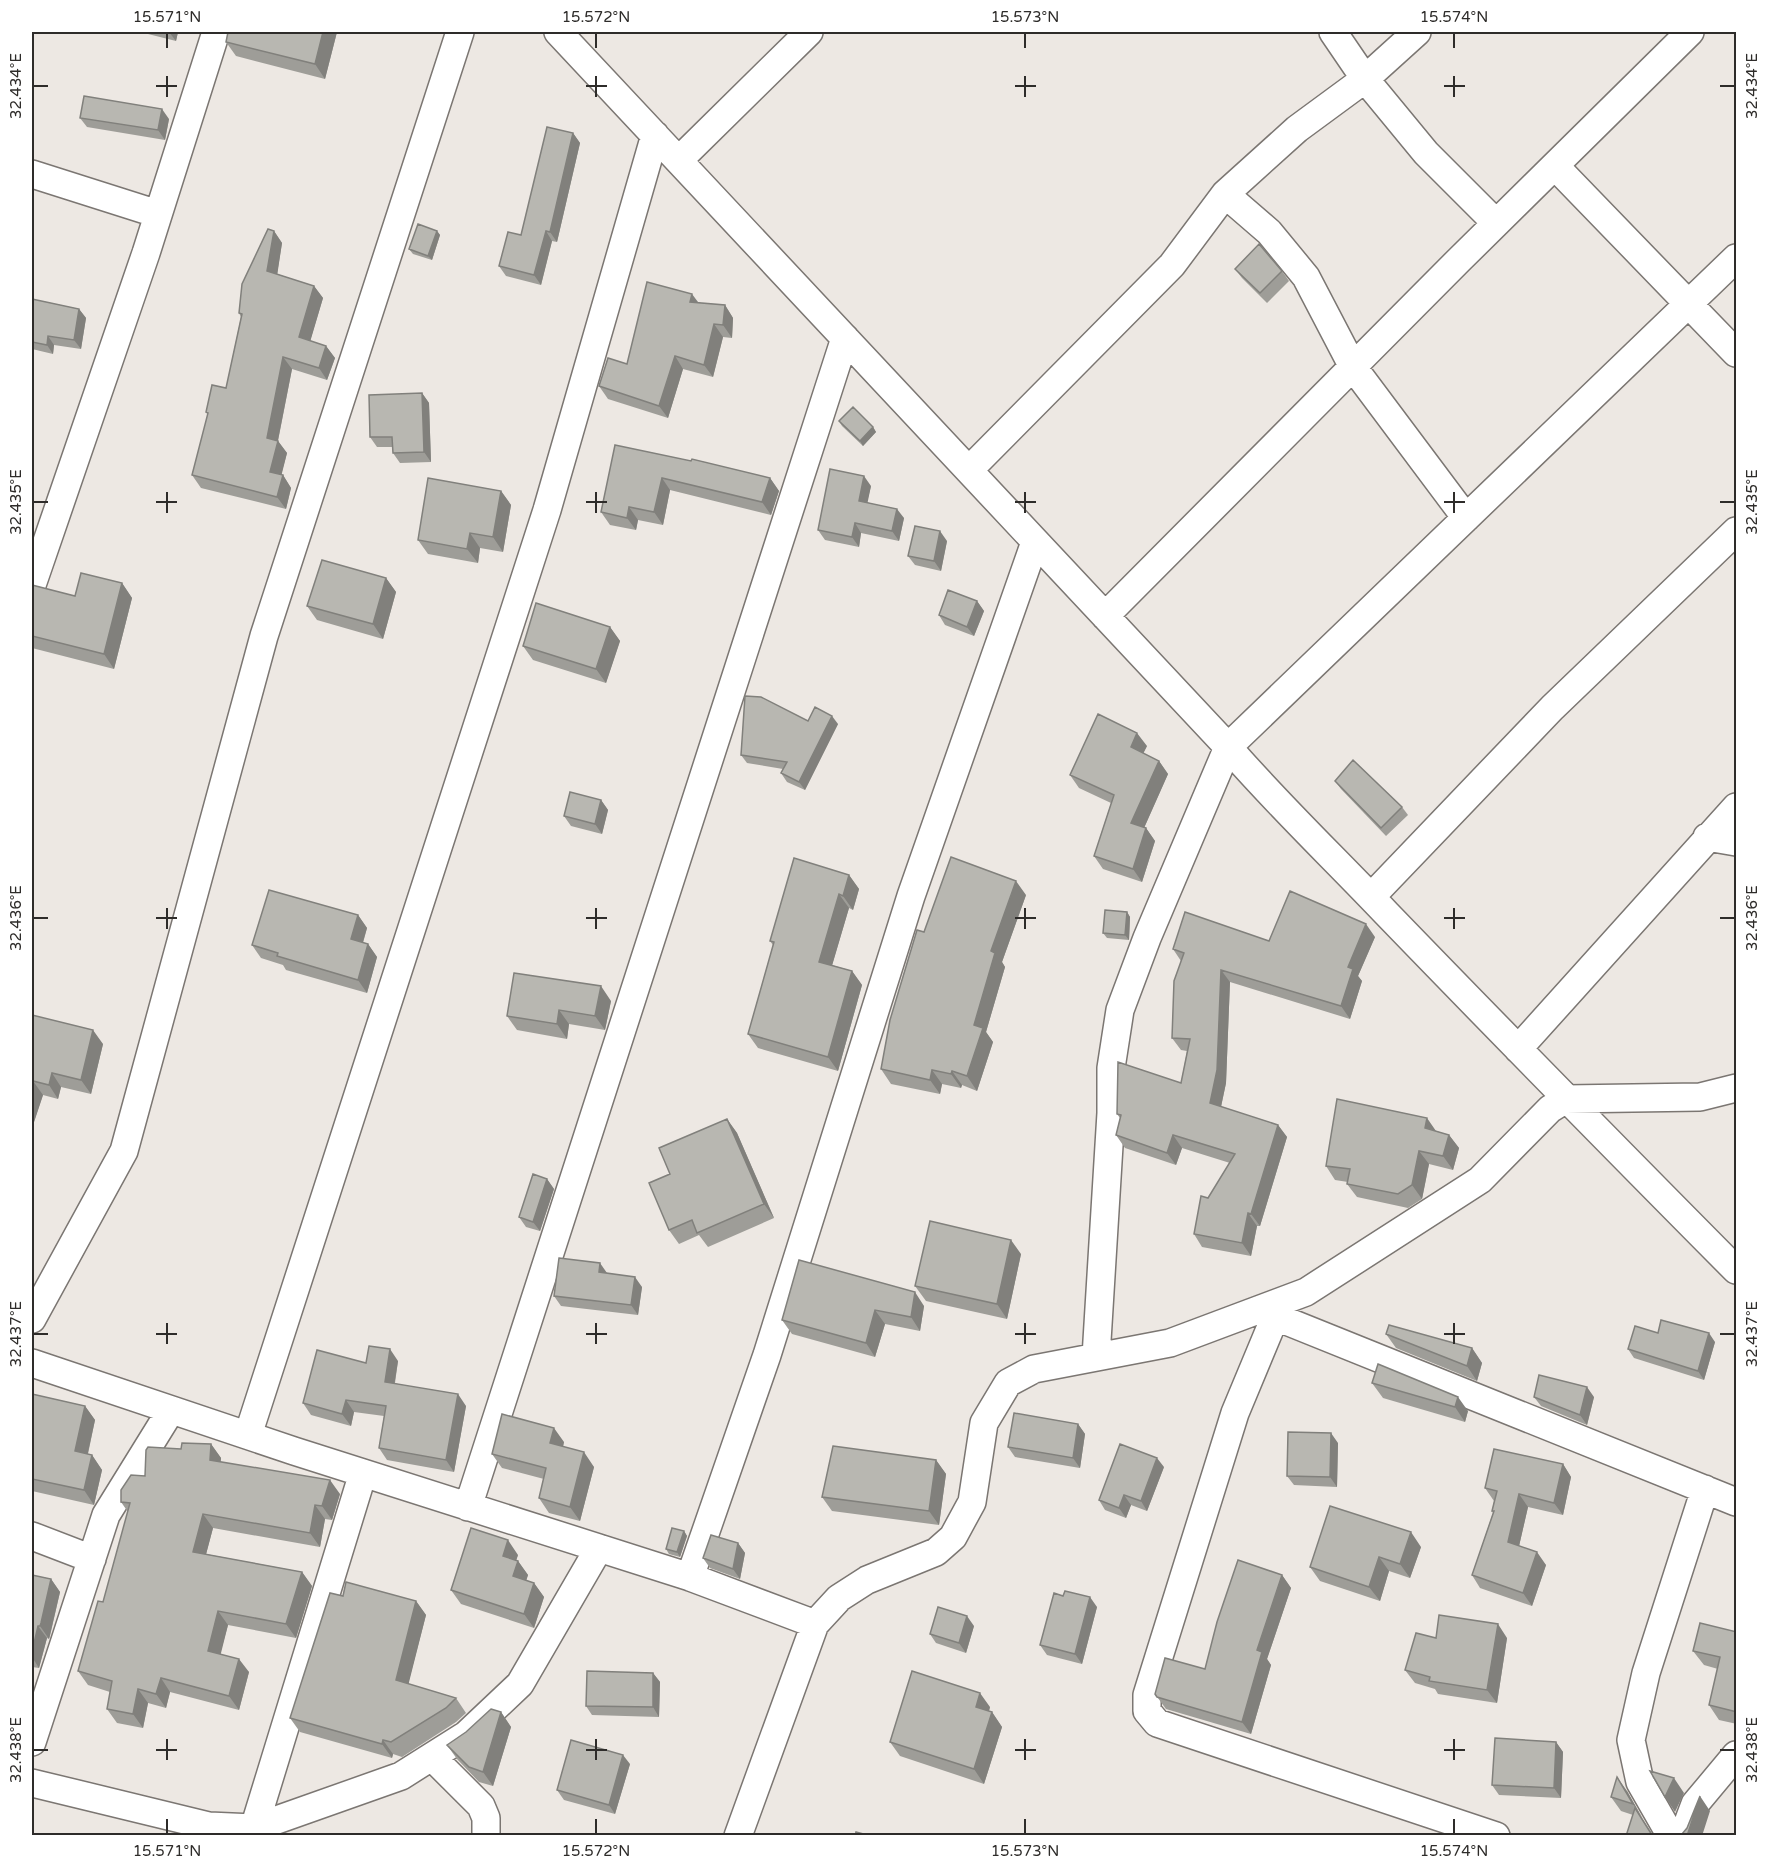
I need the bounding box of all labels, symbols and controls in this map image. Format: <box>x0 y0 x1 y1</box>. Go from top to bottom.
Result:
text: 15.571°N <box>133 8 201 26</box>
text: 15.572°N <box>562 8 630 26</box>
text: 15.573°N <box>991 8 1059 26</box>
text: 15.574°N <box>1420 8 1488 26</box>
text: 32.434°E <box>7 53 25 119</box>
text: 32.434°E <box>1743 53 1761 119</box>
text: 32.435°E <box>7 469 25 535</box>
text: 32.435°E <box>1743 469 1761 535</box>
text: 32.436°E <box>7 885 25 951</box>
text: 32.436°E <box>1743 885 1761 951</box>
text: 32.437°E <box>7 1301 25 1367</box>
text: 32.437°E <box>1743 1301 1761 1367</box>
text: 32.438°E <box>7 1717 25 1783</box>
text: 32.438°E <box>1743 1717 1761 1783</box>
text: 15.571°N <box>133 1842 201 1860</box>
text: 15.572°N <box>562 1842 630 1860</box>
text: 15.573°N <box>991 1842 1059 1860</box>
text: 15.574°N <box>1420 1842 1488 1860</box>

